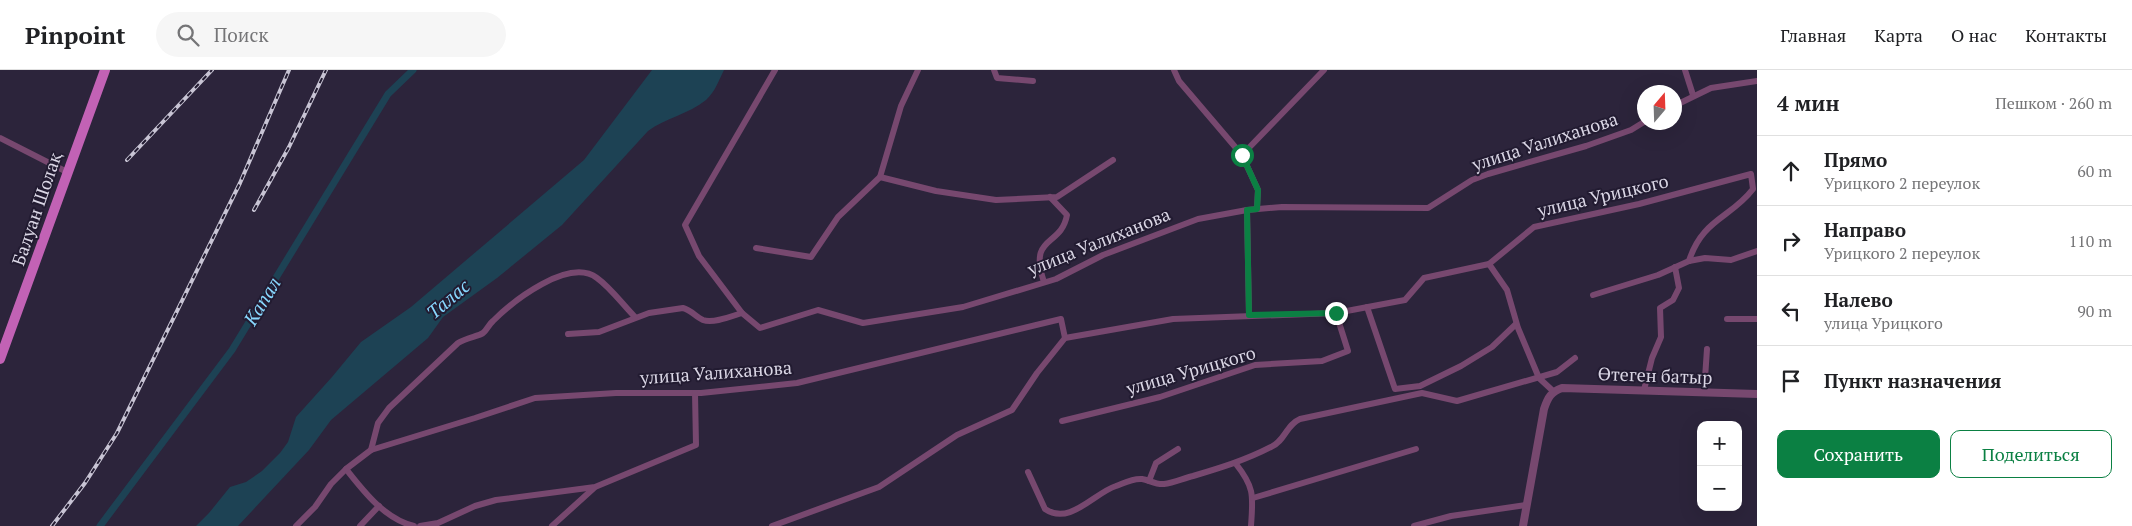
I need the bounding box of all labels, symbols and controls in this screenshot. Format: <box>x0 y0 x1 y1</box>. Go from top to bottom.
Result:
search box <box>156 12 506 57</box>
text: Pinpoint <box>25 19 126 51</box>
icon: search <box>174 21 202 49</box>
text: Поиск <box>214 22 269 47</box>
text: Главная <box>1780 23 1846 47</box>
text: Карта <box>1874 23 1923 47</box>
text: О нас <box>1951 23 1997 47</box>
text: Контакты <box>2025 23 2107 47</box>
north arrow <box>1637 85 1682 130</box>
text: 4 мин <box>1777 89 1839 117</box>
text: Пешком · 260 m <box>1995 92 2112 114</box>
street label: улица Уалиханова <box>1468 106 1621 176</box>
route start <box>1231 144 1254 167</box>
text: Прямо <box>1824 147 1887 172</box>
street label: Балуан Шолақ <box>5 149 67 269</box>
icon: ahead <box>1777 157 1805 185</box>
text: 60 m <box>2077 160 2112 182</box>
street label: улица Урицкого <box>1534 168 1671 222</box>
text: Урицкого 2 переулок <box>1824 172 1980 194</box>
street label: улица Уалиханова <box>1023 201 1174 281</box>
text: Направо <box>1824 217 1906 242</box>
icon: right <box>1777 227 1805 255</box>
text: 110 m <box>2069 230 2112 252</box>
text: Урицкого 2 переулок <box>1824 242 1980 264</box>
water label: Капал <box>237 272 286 330</box>
water label: Талас <box>421 273 475 324</box>
text: Налево <box>1824 287 1893 312</box>
icon: left <box>1777 297 1805 325</box>
text: 90 m <box>2077 300 2112 322</box>
route end <box>1325 302 1348 325</box>
text: улица Урицкого <box>1824 312 1943 334</box>
street label: улица Урицкого <box>1122 340 1258 400</box>
street label: улица Уалиханова <box>638 355 793 389</box>
street label: Өтеген батыр <box>1597 361 1713 389</box>
icon: arrive <box>1777 367 1805 395</box>
text: Пункт назначения <box>1824 368 2001 393</box>
map controls <box>1697 421 1742 511</box>
button: + <box>1697 421 1742 466</box>
button: Сохранить <box>1777 430 1940 478</box>
button: Поделиться <box>1950 430 2112 478</box>
button: − <box>1697 466 1742 511</box>

